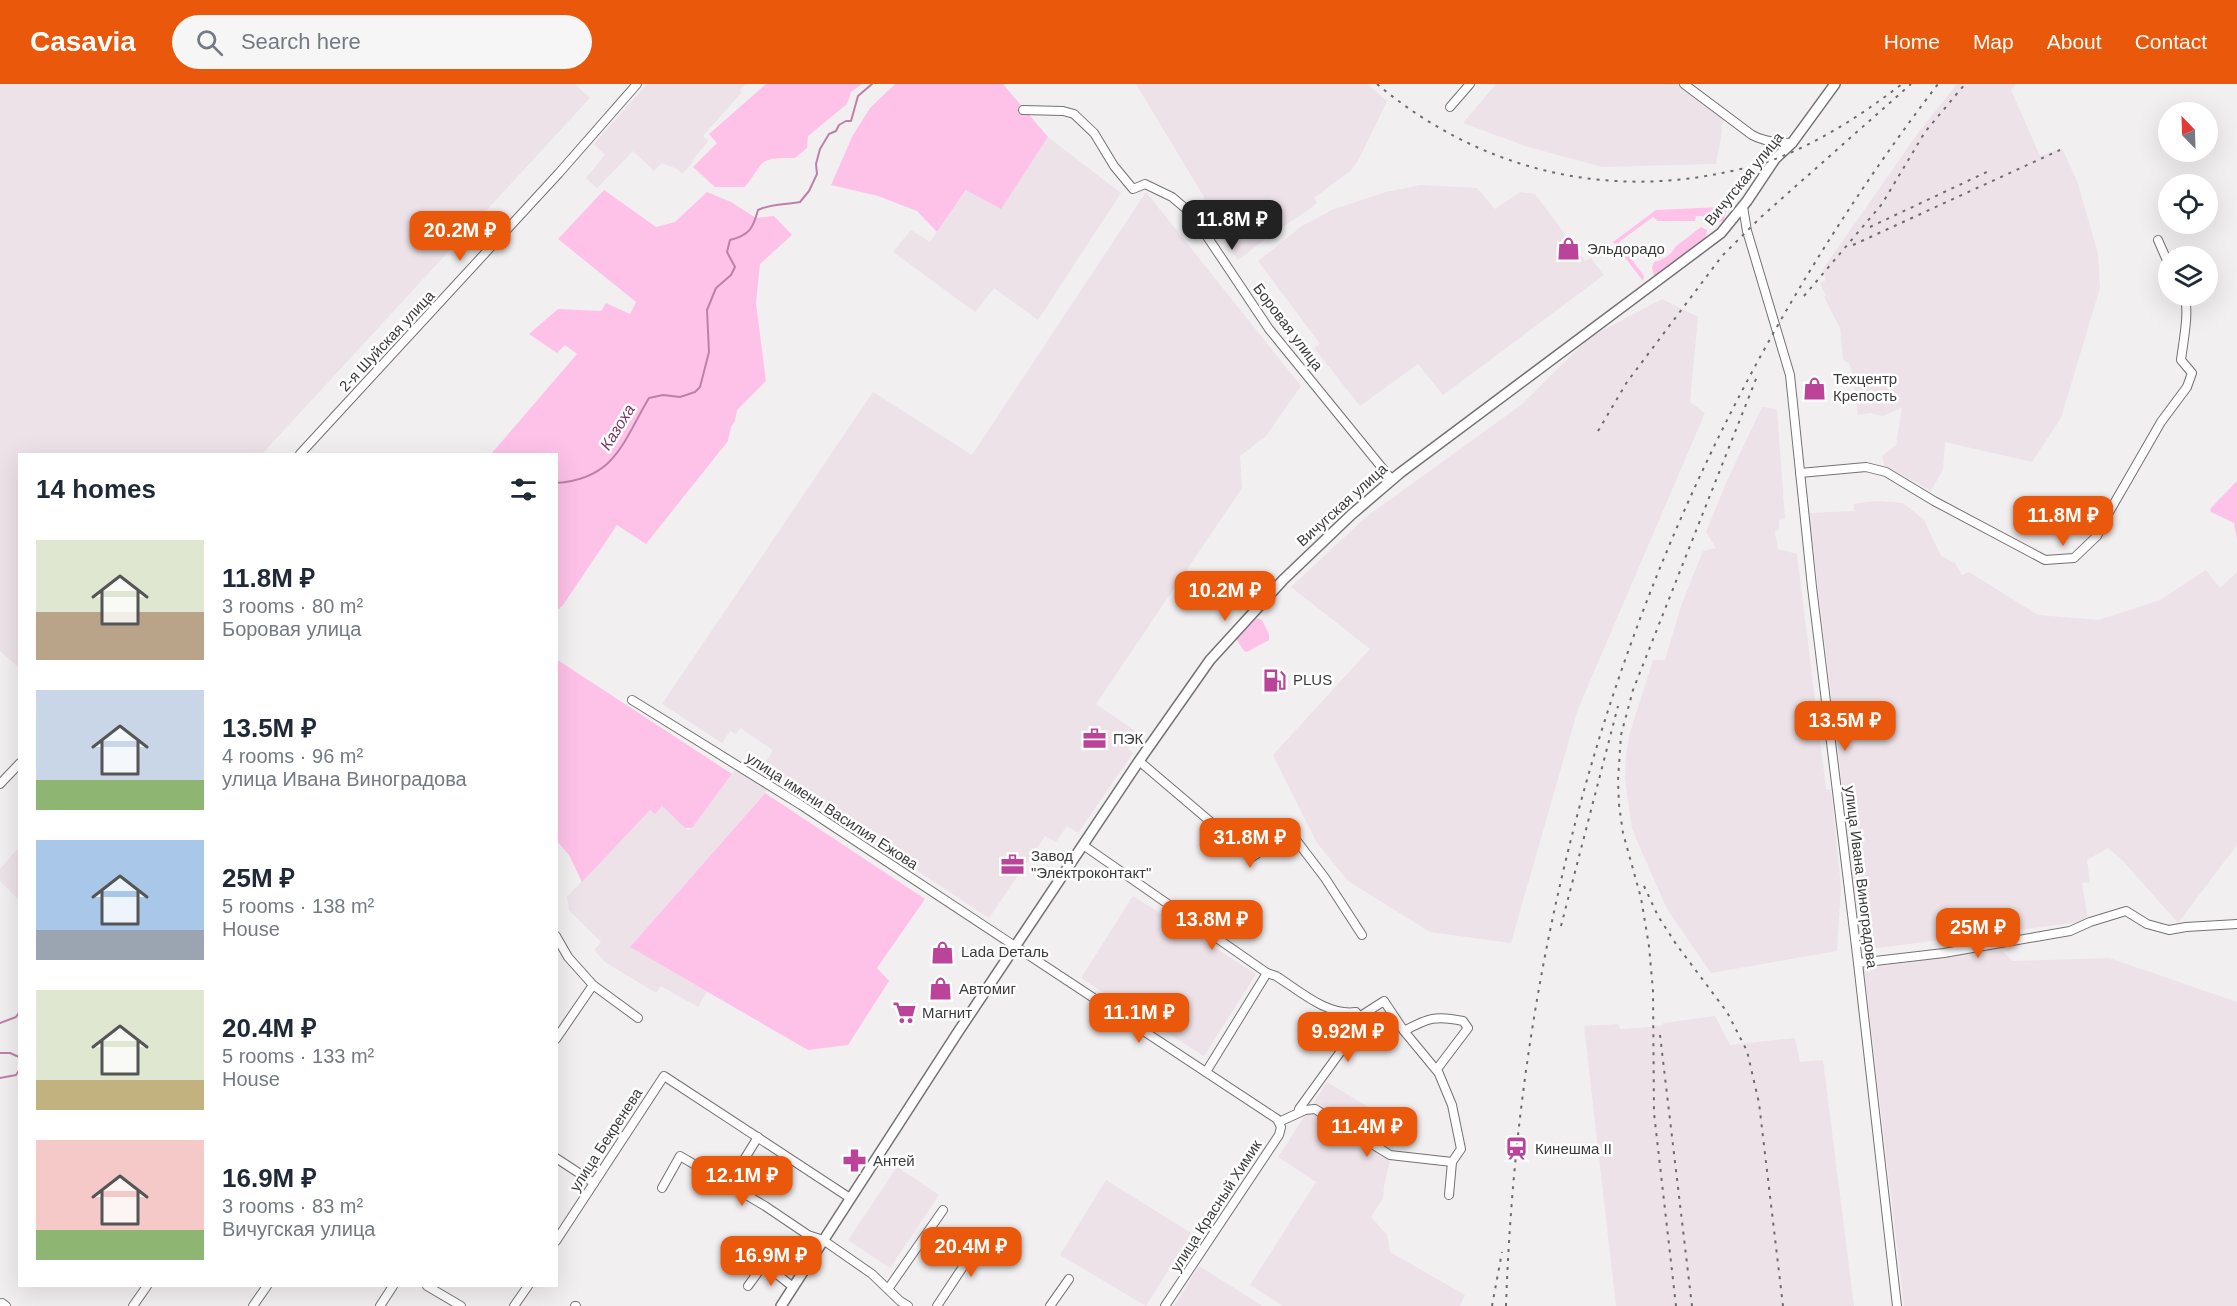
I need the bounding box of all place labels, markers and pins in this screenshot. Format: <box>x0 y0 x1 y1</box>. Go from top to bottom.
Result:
pin: 11.8M ₽ <box>1177 200 1287 251</box>
pin: 20.2M ₽ <box>405 211 515 262</box>
shop icon: Эльдорадо <box>1556 236 1582 262</box>
place label: Эльдорадо <box>1587 240 1665 257</box>
place label: Техцентр Крепость <box>1833 370 1897 404</box>
shop icon: Техцентр Крепость <box>1802 375 1828 401</box>
pin: 11.8M ₽ <box>2008 496 2118 547</box>
pin: 10.2M ₽ <box>1170 571 1280 622</box>
fuel station icon: PLUS <box>1262 667 1288 693</box>
place label: PLUS <box>1293 671 1332 688</box>
pin: 13.5M ₽ <box>1790 701 1900 752</box>
office icon: ПЭК <box>1082 726 1108 752</box>
place label: ПЭК <box>1113 730 1144 747</box>
pin: 31.8M ₽ <box>1195 818 1305 869</box>
place label: Завод "Электроконтакт" <box>1031 847 1151 881</box>
office icon: Завод "Электроконтакт" <box>1000 852 1026 878</box>
pin: 13.8M ₽ <box>1157 900 1267 951</box>
pin: 25M ₽ <box>1936 908 2020 959</box>
shop icon: Lada Dеталь <box>930 939 956 965</box>
place label: Lada Dеталь <box>961 943 1049 960</box>
shop icon: Автомиг <box>928 976 954 1002</box>
place label: Автомиг <box>959 980 1016 997</box>
pin: 11.1M ₽ <box>1084 993 1194 1044</box>
supermarket icon: Магнит <box>891 1000 917 1026</box>
place label: Магнит <box>922 1004 972 1021</box>
pin: 9.92M ₽ <box>1293 1012 1403 1063</box>
pin: 11.4M ₽ <box>1312 1107 1422 1158</box>
station icon: Кинешма II <box>1504 1136 1530 1162</box>
place label: Кинешма II <box>1535 1140 1612 1157</box>
pharmacy icon: Антей <box>842 1148 868 1174</box>
place label: Антей <box>873 1152 915 1169</box>
pin: 12.1M ₽ <box>687 1156 797 1207</box>
pin: 20.4M ₽ <box>916 1227 1026 1278</box>
pin: 16.9M ₽ <box>716 1236 826 1287</box>

